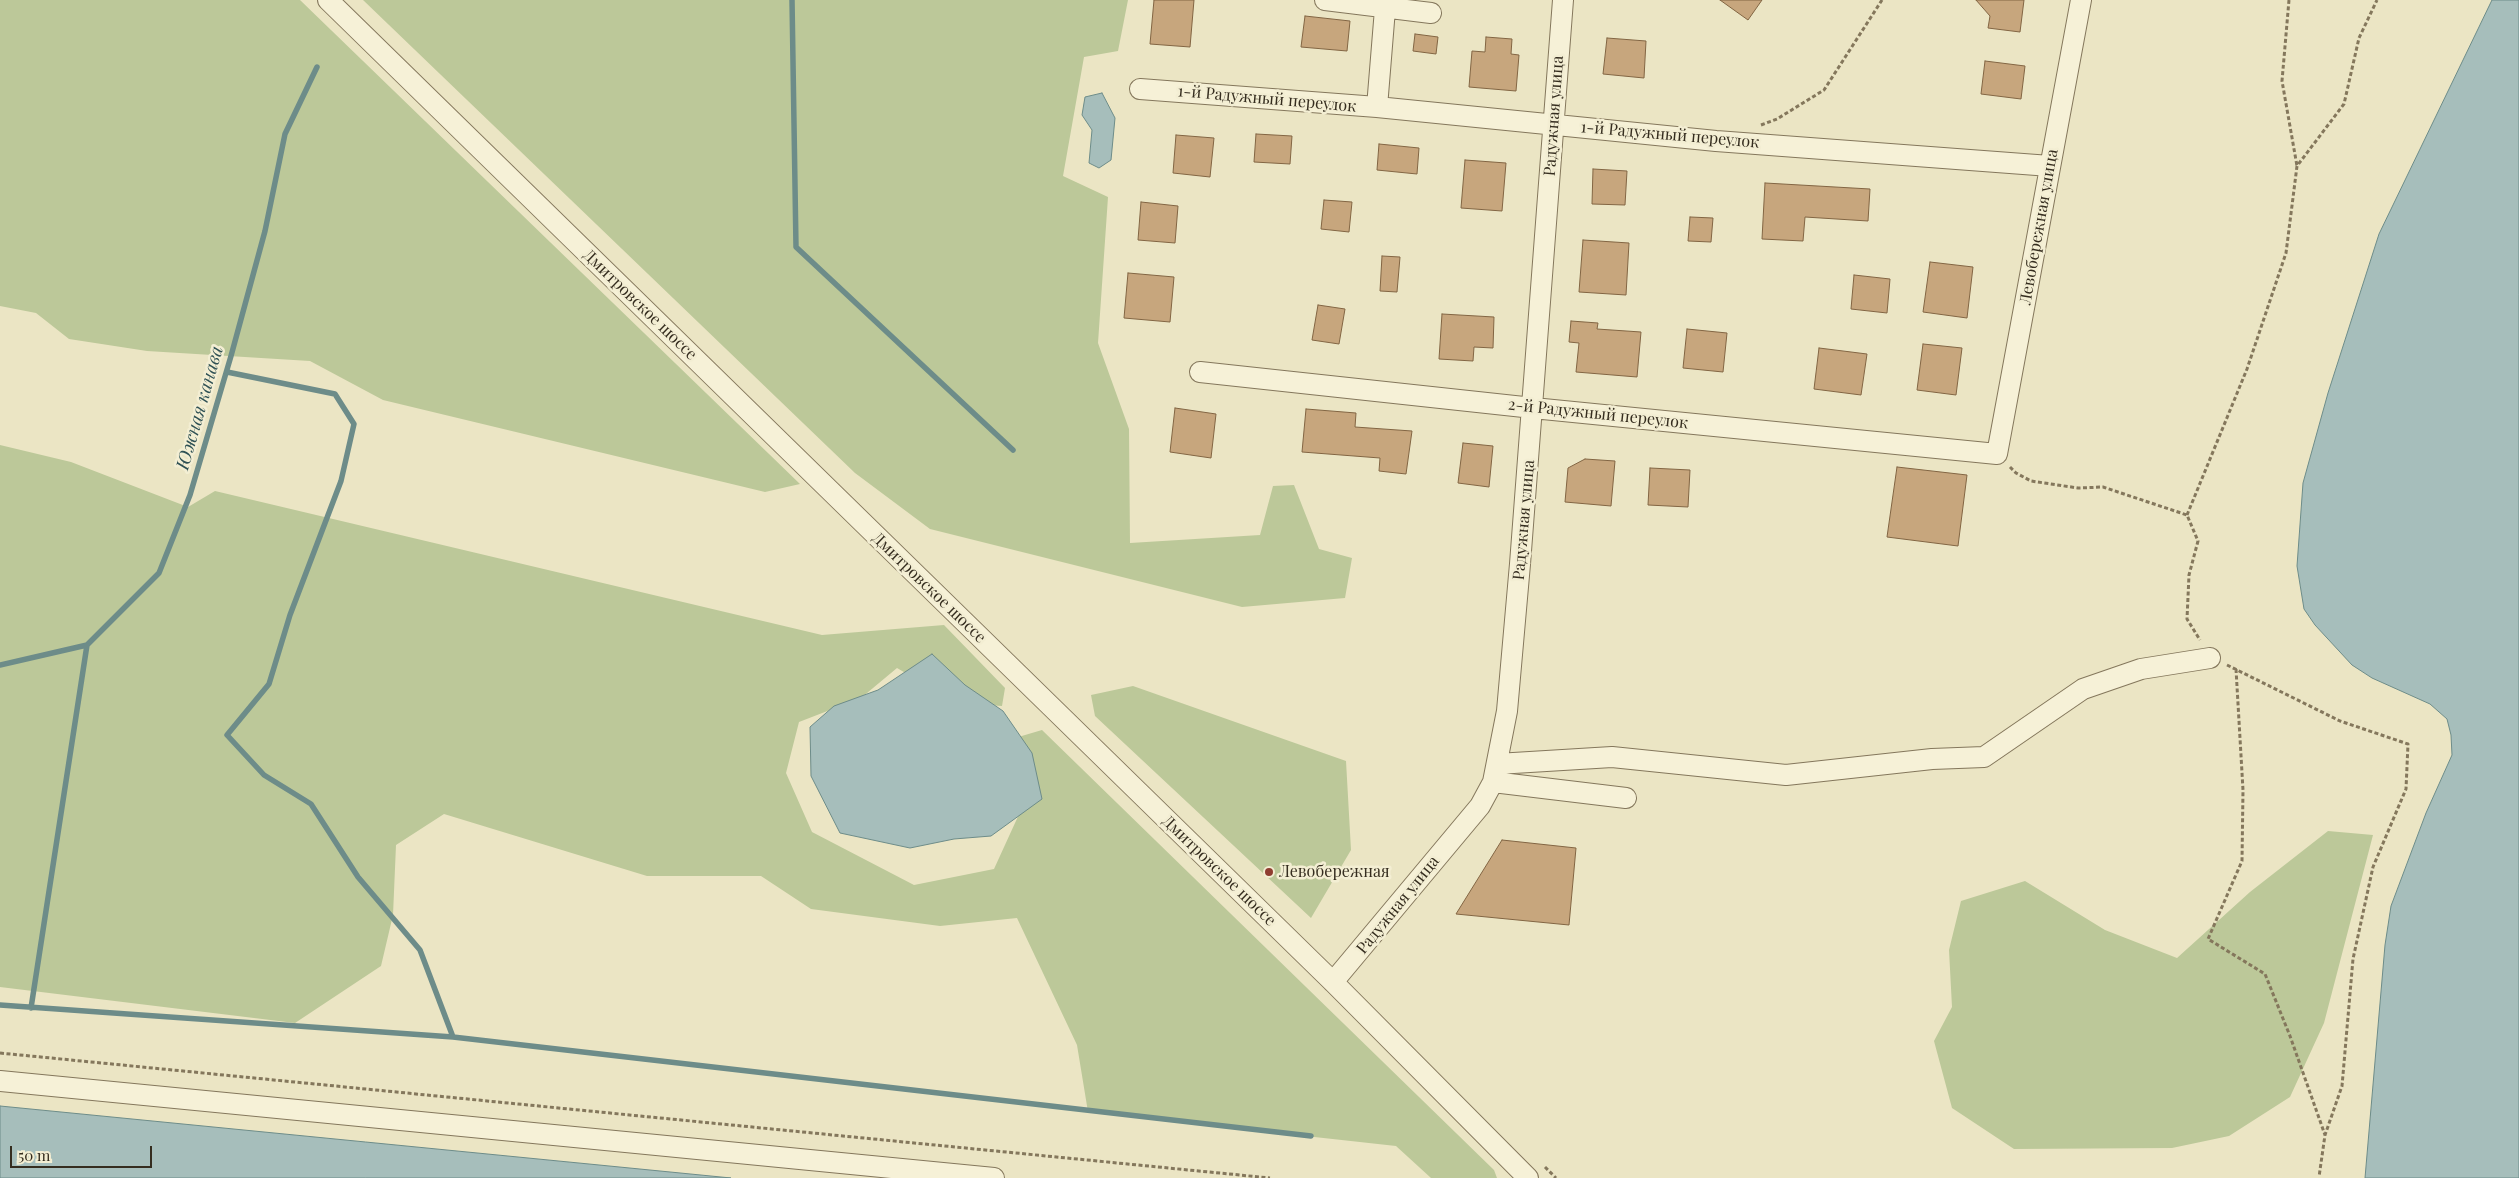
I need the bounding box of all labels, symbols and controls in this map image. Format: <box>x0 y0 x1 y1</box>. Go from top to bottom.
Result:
street label: Радужная улица <box>1540 55 1568 177</box>
street label: 1-й Радужный переулок <box>1177 82 1357 116</box>
street label: 1-й Радужный переулок <box>1580 118 1760 152</box>
street label: Левобережная улица <box>2016 148 2062 306</box>
street label: Дмитровское шоссе <box>579 246 701 364</box>
water label: Южная канава <box>172 344 228 472</box>
street label: 2-й Радужный переулок <box>1507 395 1689 433</box>
street label: Радужная улица <box>1509 459 1539 581</box>
street label: Дмитровское шоссе <box>868 529 990 647</box>
street label: Дмитровское шоссе <box>1158 812 1280 930</box>
street label: Радужная улица <box>1353 852 1443 958</box>
place label: Левобережная <box>1279 862 1389 882</box>
marker: Левобережная <box>1263 866 1275 878</box>
scale bar <box>12 1136 155 1168</box>
text: 50 m <box>18 1145 50 1165</box>

